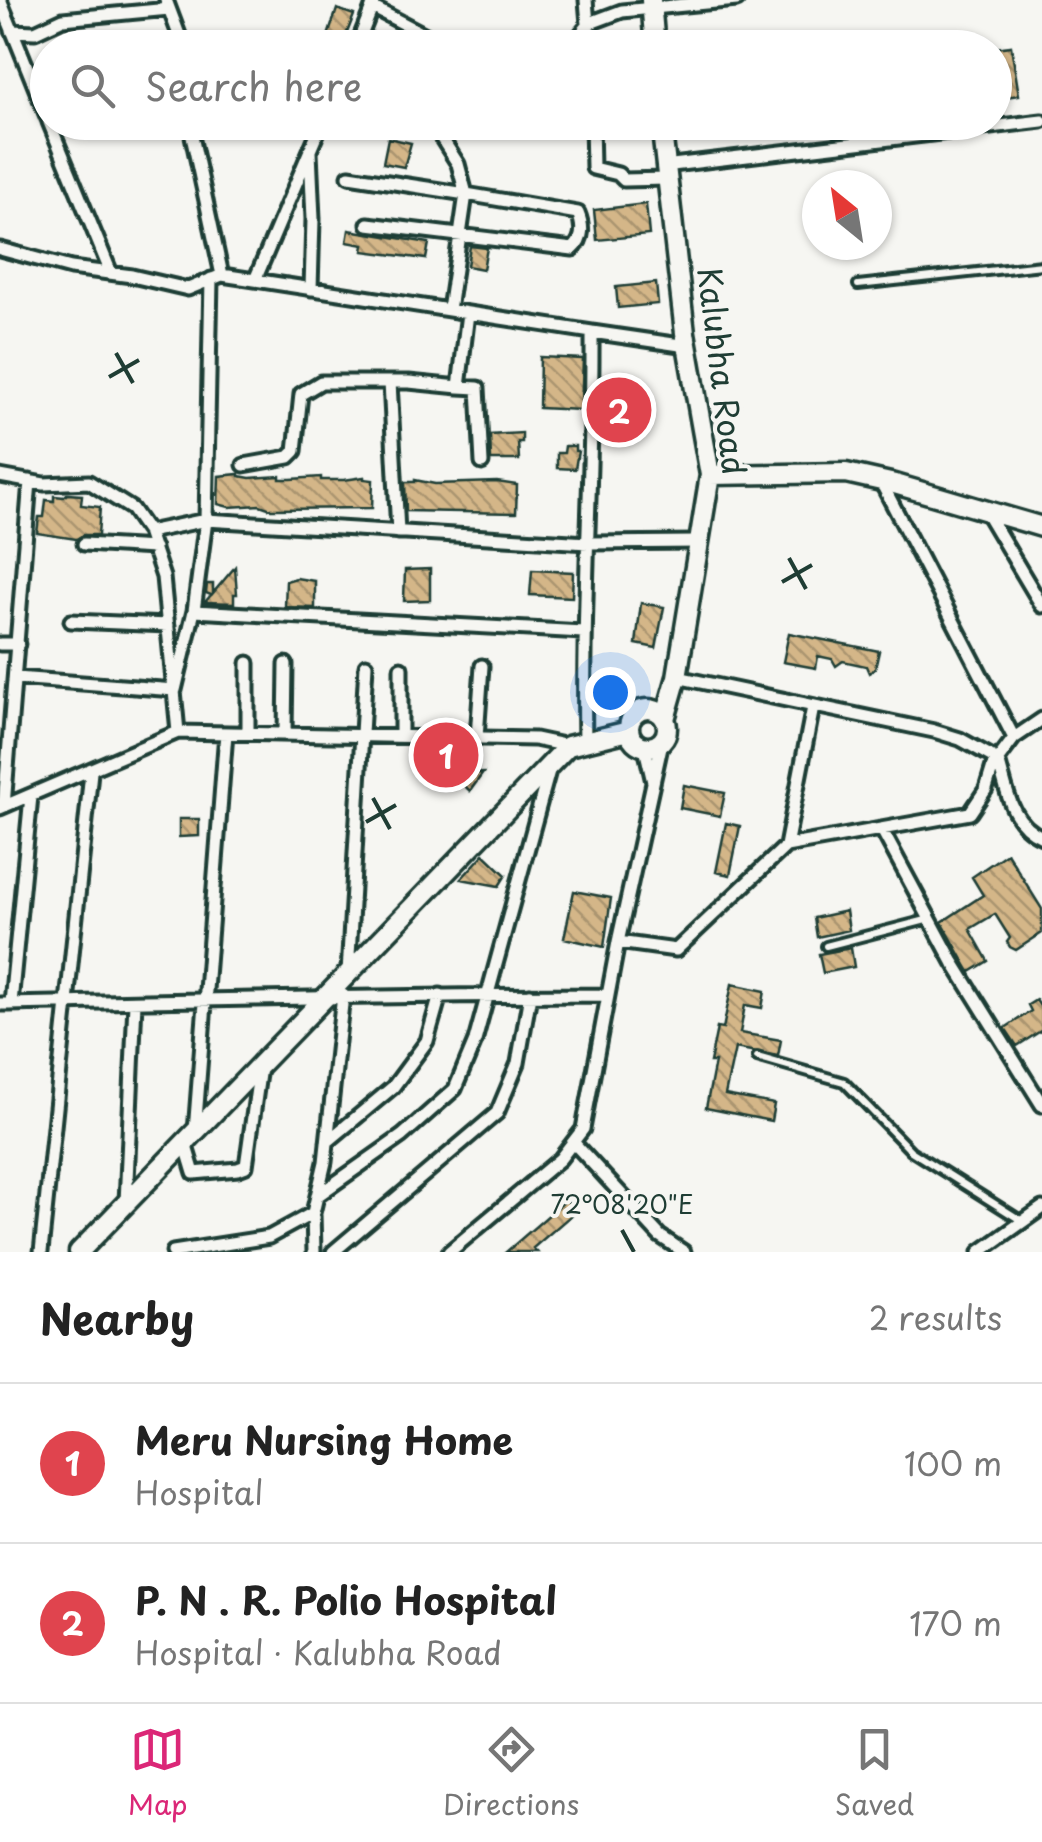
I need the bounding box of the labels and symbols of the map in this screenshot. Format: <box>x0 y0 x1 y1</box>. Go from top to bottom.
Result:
north arrow <box>802 170 892 260</box>
street label: Kalubha Road <box>686 264 760 478</box>
pin: 2 <box>586 372 652 448</box>
your location <box>585 667 636 718</box>
pin: 1 <box>414 718 478 792</box>
text: 72°08'20"E <box>551 1185 693 1223</box>

